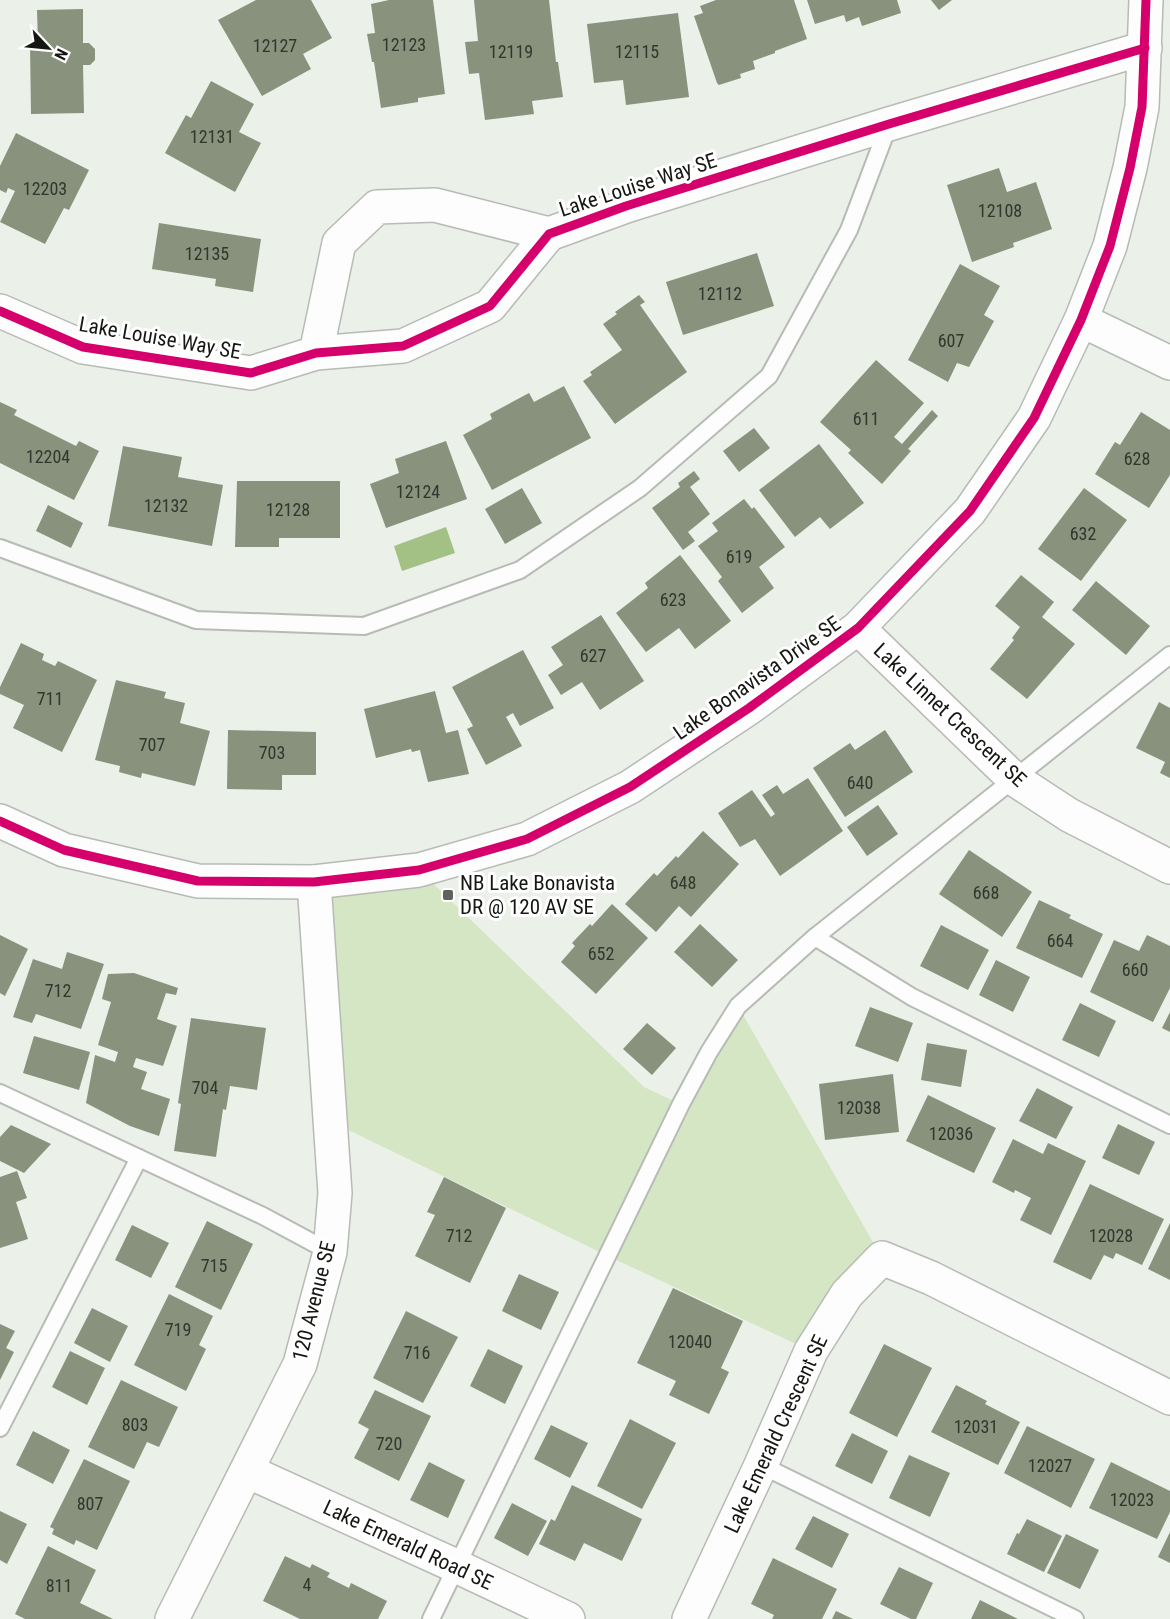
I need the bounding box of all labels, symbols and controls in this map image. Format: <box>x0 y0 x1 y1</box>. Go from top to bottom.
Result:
north arrow <box>18 18 78 78</box>
house number: 12123 <box>382 34 426 55</box>
house number: 12127 <box>253 35 297 56</box>
house number: 12119 <box>489 41 533 62</box>
house number: 12115 <box>615 41 659 62</box>
text: N <box>50 46 72 63</box>
house number: 12131 <box>190 126 234 147</box>
street label: Lake Louise Way SE <box>556 148 720 222</box>
house number: 12203 <box>23 178 67 199</box>
house number: 12108 <box>978 200 1022 221</box>
house number: 12135 <box>185 243 229 264</box>
house number: 12112 <box>698 283 742 304</box>
street label: Lake Louise Way SE <box>77 312 243 364</box>
house number: 607 <box>938 330 964 351</box>
house number: 611 <box>853 408 879 429</box>
house number: 12204 <box>26 446 70 467</box>
house number: 628 <box>1124 448 1150 469</box>
house number: 12124 <box>396 481 440 502</box>
house number: 12132 <box>144 495 188 516</box>
house number: 12128 <box>266 499 310 520</box>
house number: 632 <box>1070 523 1096 544</box>
house number: 619 <box>726 546 752 567</box>
house number: 623 <box>660 589 686 610</box>
street label: Lake Bonavista Drive SE <box>669 611 845 745</box>
street label: Lake Linnet Crescent SE <box>869 638 1031 792</box>
house number: 627 <box>580 645 606 666</box>
house number: 711 <box>37 688 63 709</box>
house number: 707 <box>139 734 165 755</box>
house number: 703 <box>259 742 285 763</box>
house number: 640 <box>847 772 873 793</box>
place label: NB Lake Bonavista DR @ 120 AV SE <box>460 871 615 919</box>
house number: 648 <box>670 872 696 893</box>
house number: 668 <box>973 882 999 903</box>
marker: NB Lake Bonavista DR @ 120 AV SE <box>441 888 455 902</box>
house number: 664 <box>1047 930 1073 951</box>
house number: 652 <box>588 943 614 964</box>
house number: 660 <box>1122 959 1148 980</box>
house number: 712 <box>45 980 71 1001</box>
house number: 704 <box>192 1077 218 1098</box>
house number: 12038 <box>837 1097 881 1118</box>
house number: 12036 <box>929 1123 973 1144</box>
house number: 712 <box>446 1225 472 1246</box>
house number: 12028 <box>1089 1225 1133 1246</box>
street label: 120 Avenue SE <box>288 1239 340 1363</box>
house number: 715 <box>201 1255 227 1276</box>
house number: 719 <box>165 1319 191 1340</box>
house number: 12040 <box>668 1331 712 1352</box>
street label: Lake Emerald Crescent SE <box>720 1331 832 1537</box>
house number: 716 <box>404 1342 430 1363</box>
house number: 803 <box>122 1414 148 1435</box>
house number: 12031 <box>954 1416 998 1437</box>
house number: 720 <box>376 1433 402 1454</box>
house number: 12027 <box>1028 1455 1072 1476</box>
house number: 12023 <box>1110 1489 1154 1510</box>
house number: 807 <box>77 1493 103 1514</box>
street label: Lake Emerald Road SE <box>319 1495 497 1595</box>
house number: 4 <box>303 1574 312 1595</box>
house number: 811 <box>46 1575 72 1596</box>

